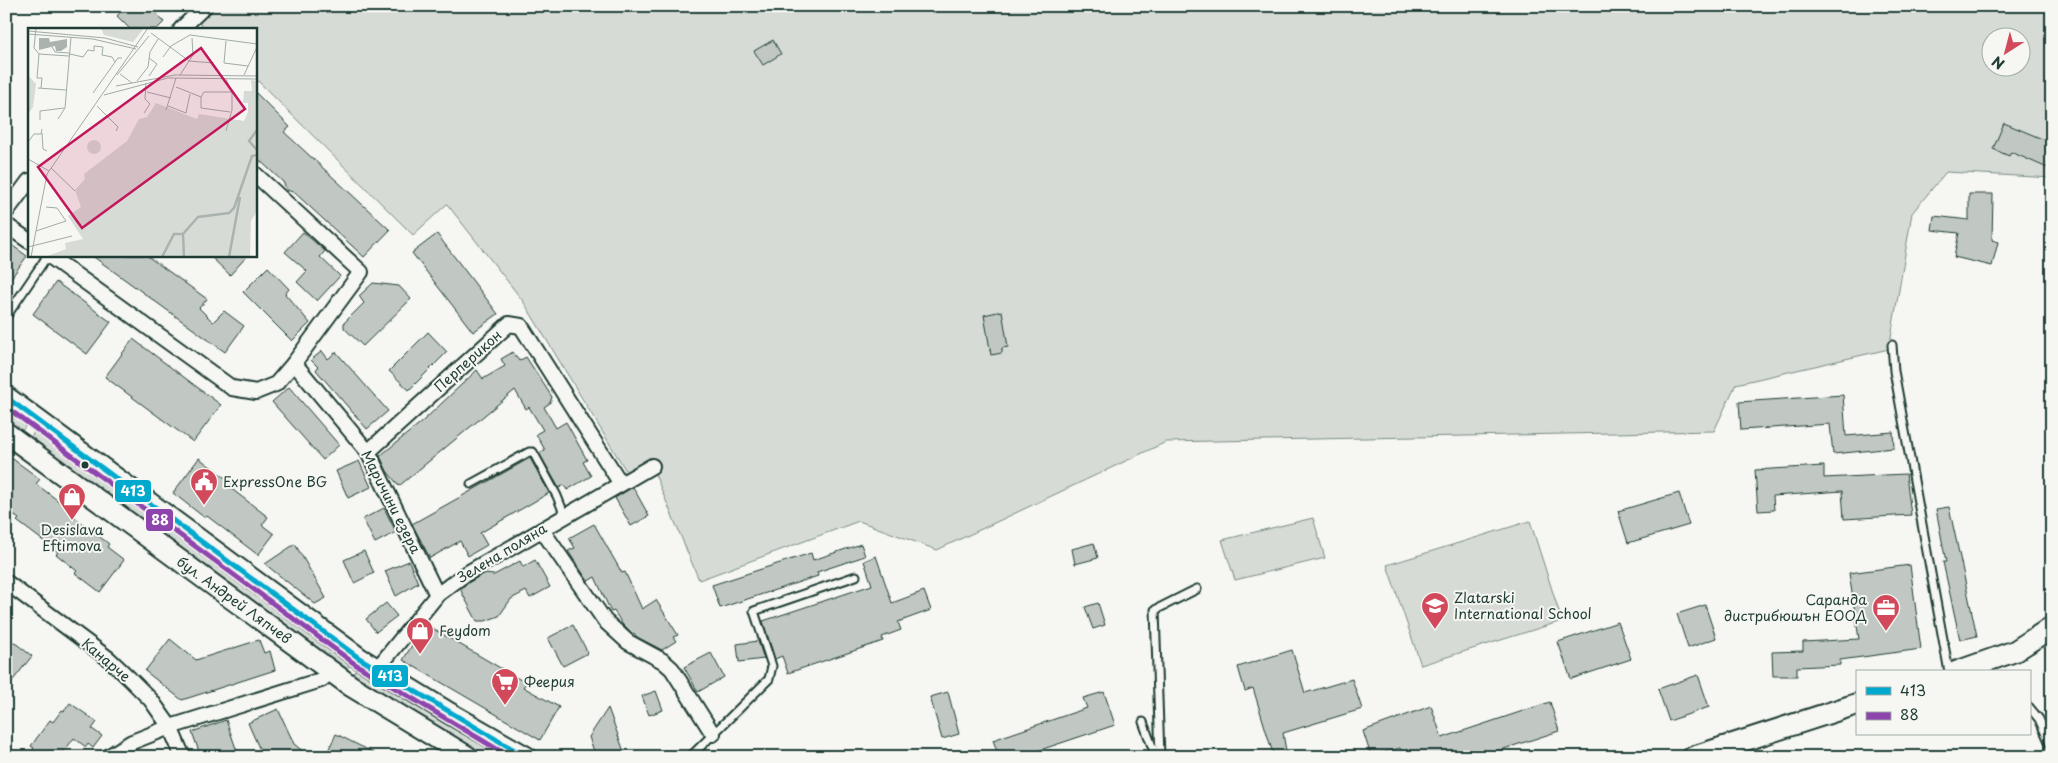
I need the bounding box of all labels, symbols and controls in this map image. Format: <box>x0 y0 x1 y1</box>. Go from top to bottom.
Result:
inset map <box>28 28 256 256</box>
north arrow <box>1980 28 2030 78</box>
text: N <box>1987 51 2009 75</box>
street label: Перперикон <box>429 325 506 397</box>
street label: Маричини езера <box>356 446 427 557</box>
unlabelled marker <box>80 460 90 470</box>
public building icon: ExpressOne BG <box>189 467 219 506</box>
place label: ExpressOne BG <box>223 471 327 492</box>
line badge: 413 <box>114 479 152 503</box>
text: 413 <box>120 480 146 501</box>
shop icon: Desislava Eftimova <box>57 482 87 521</box>
line badge: 88 <box>145 508 174 532</box>
text: 88 <box>151 509 169 530</box>
street label: Зелена поляна <box>453 517 551 588</box>
place label: Desislava Eftimova <box>40 519 104 556</box>
street label: бул. Андрей Ляпчев <box>173 551 296 648</box>
place label: Zlatarski International School <box>1454 587 1592 624</box>
place label: Саранда дистрибюшън ЕООД <box>1724 589 1867 626</box>
school or university icon: Zlatarski International School <box>1420 591 1450 630</box>
office icon: Саранда дистрибюшън ЕООД <box>1871 593 1901 632</box>
shop icon: Feydom <box>405 616 435 655</box>
place label: Feydom <box>439 620 491 641</box>
street label: Канарче <box>77 633 136 687</box>
line badge: 413 <box>371 664 409 688</box>
text: 413 <box>377 665 403 686</box>
supermarket icon: Феерия <box>490 667 520 706</box>
legend <box>1856 670 2030 736</box>
place label: Феерия <box>524 671 575 692</box>
text: 413 <box>1900 678 1926 701</box>
text: 88 <box>1900 702 1919 725</box>

